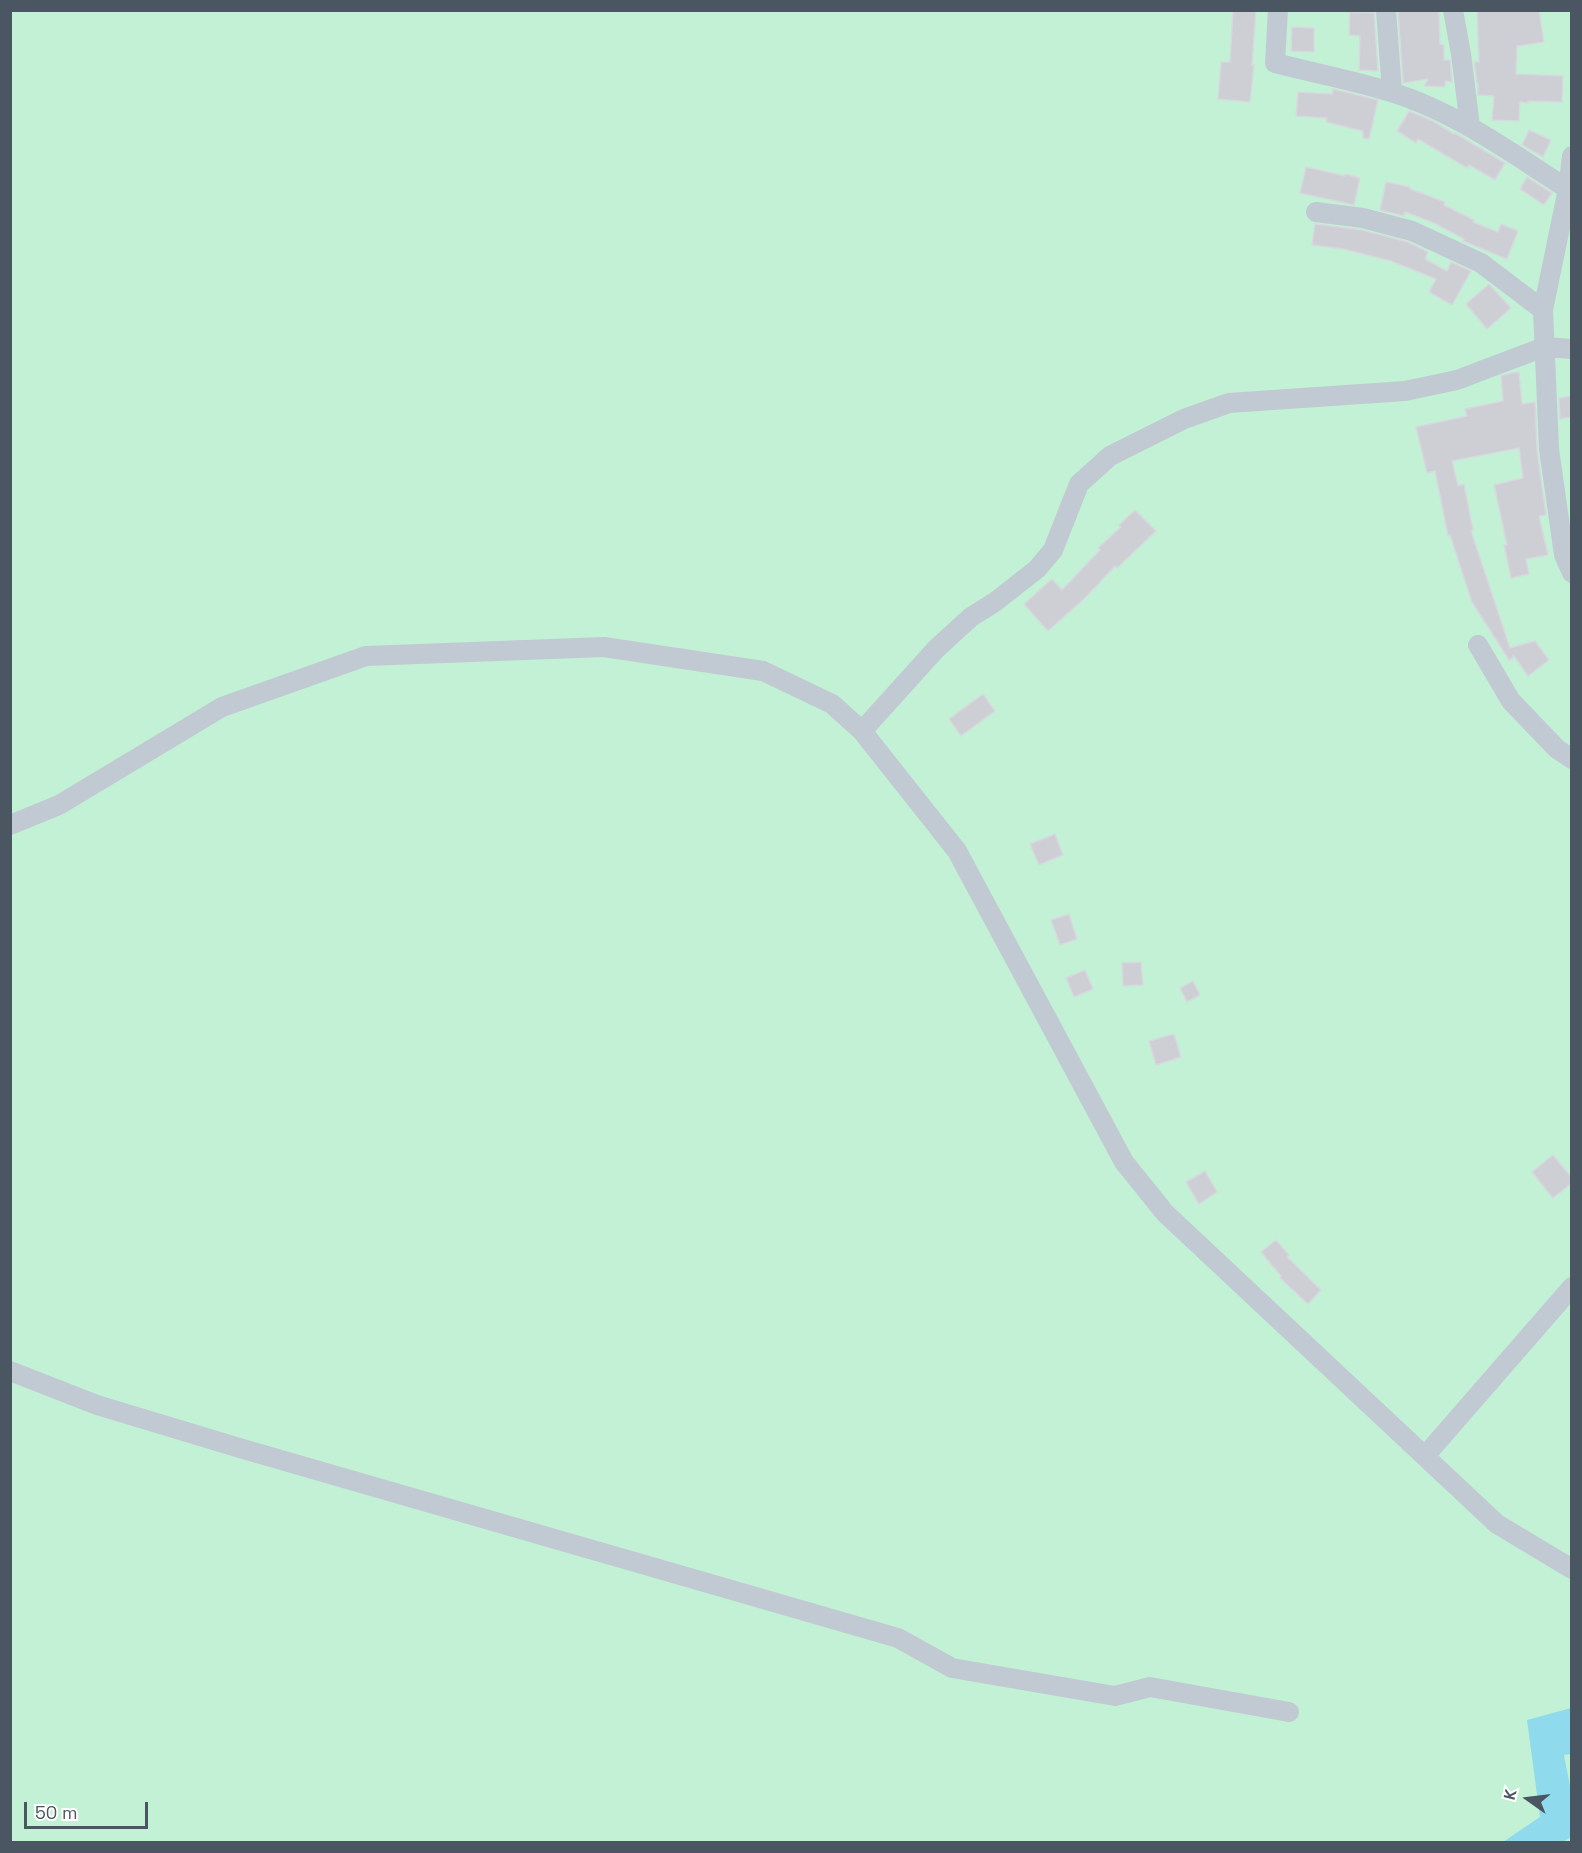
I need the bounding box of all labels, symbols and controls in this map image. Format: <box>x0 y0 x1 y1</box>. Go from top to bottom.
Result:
north arrow <box>1498 1769 1558 1829</box>
text: K <box>1499 1787 1521 1802</box>
scale bar <box>27 1790 152 1828</box>
text: 50 m <box>35 1801 77 1824</box>

